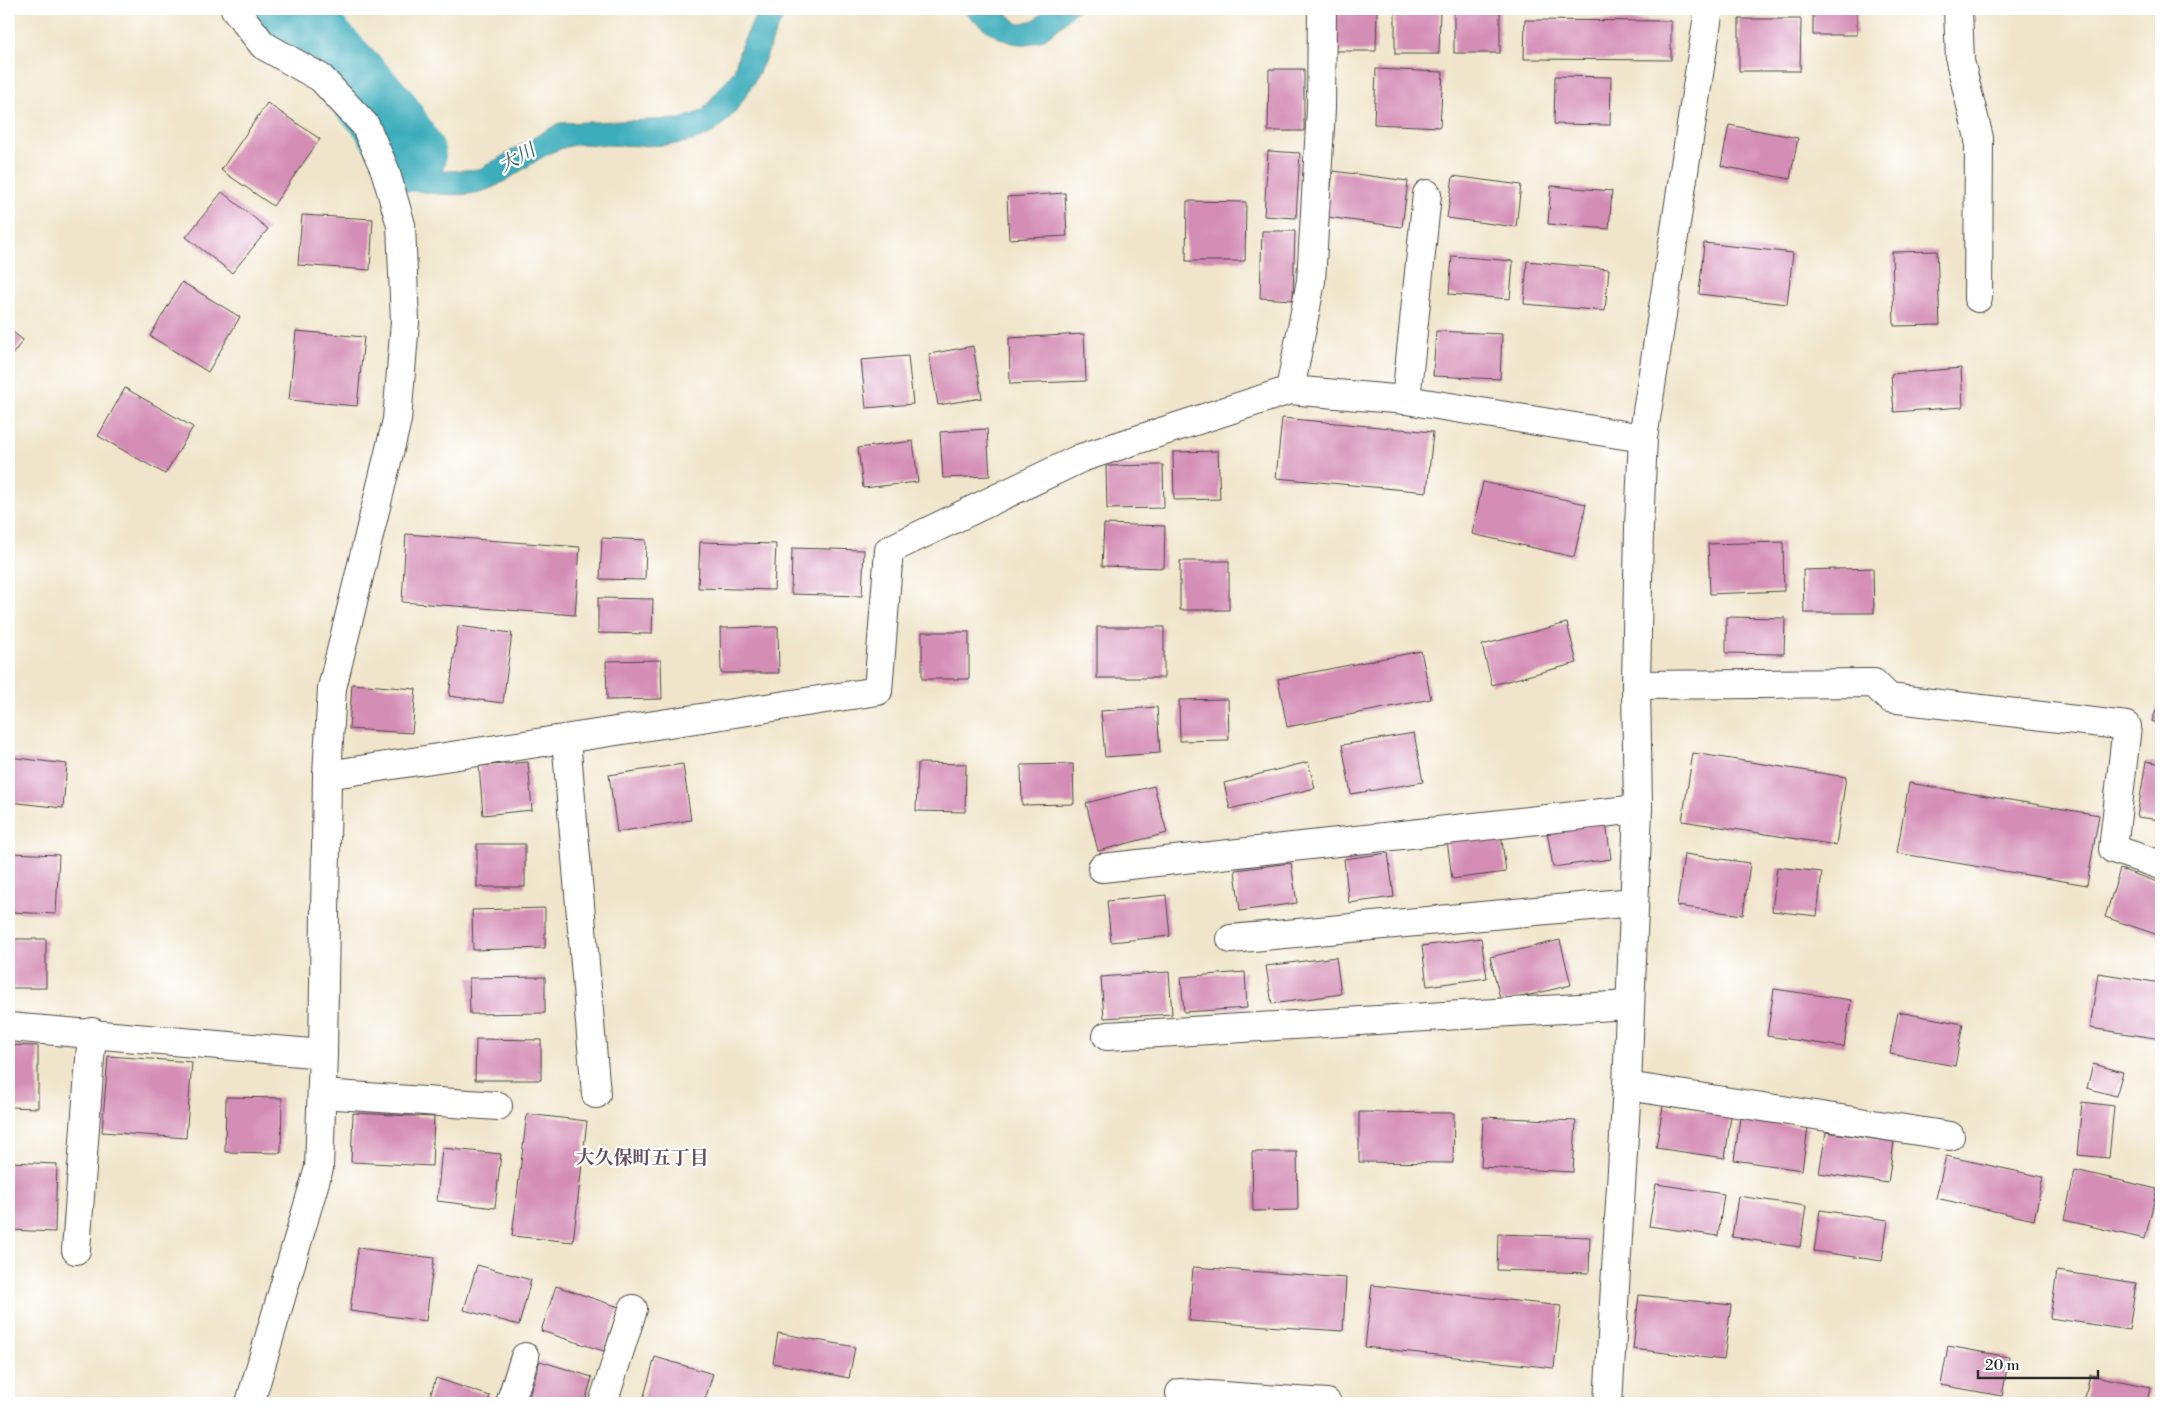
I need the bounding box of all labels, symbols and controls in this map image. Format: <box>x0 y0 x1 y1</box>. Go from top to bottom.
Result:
water label: 大川 <box>495 137 541 178</box>
district label: 大久保町五丁目 <box>575 1146 709 1170</box>
scale bar <box>1978 1347 2098 1379</box>
text: 20 m <box>1985 1356 2020 1375</box>

